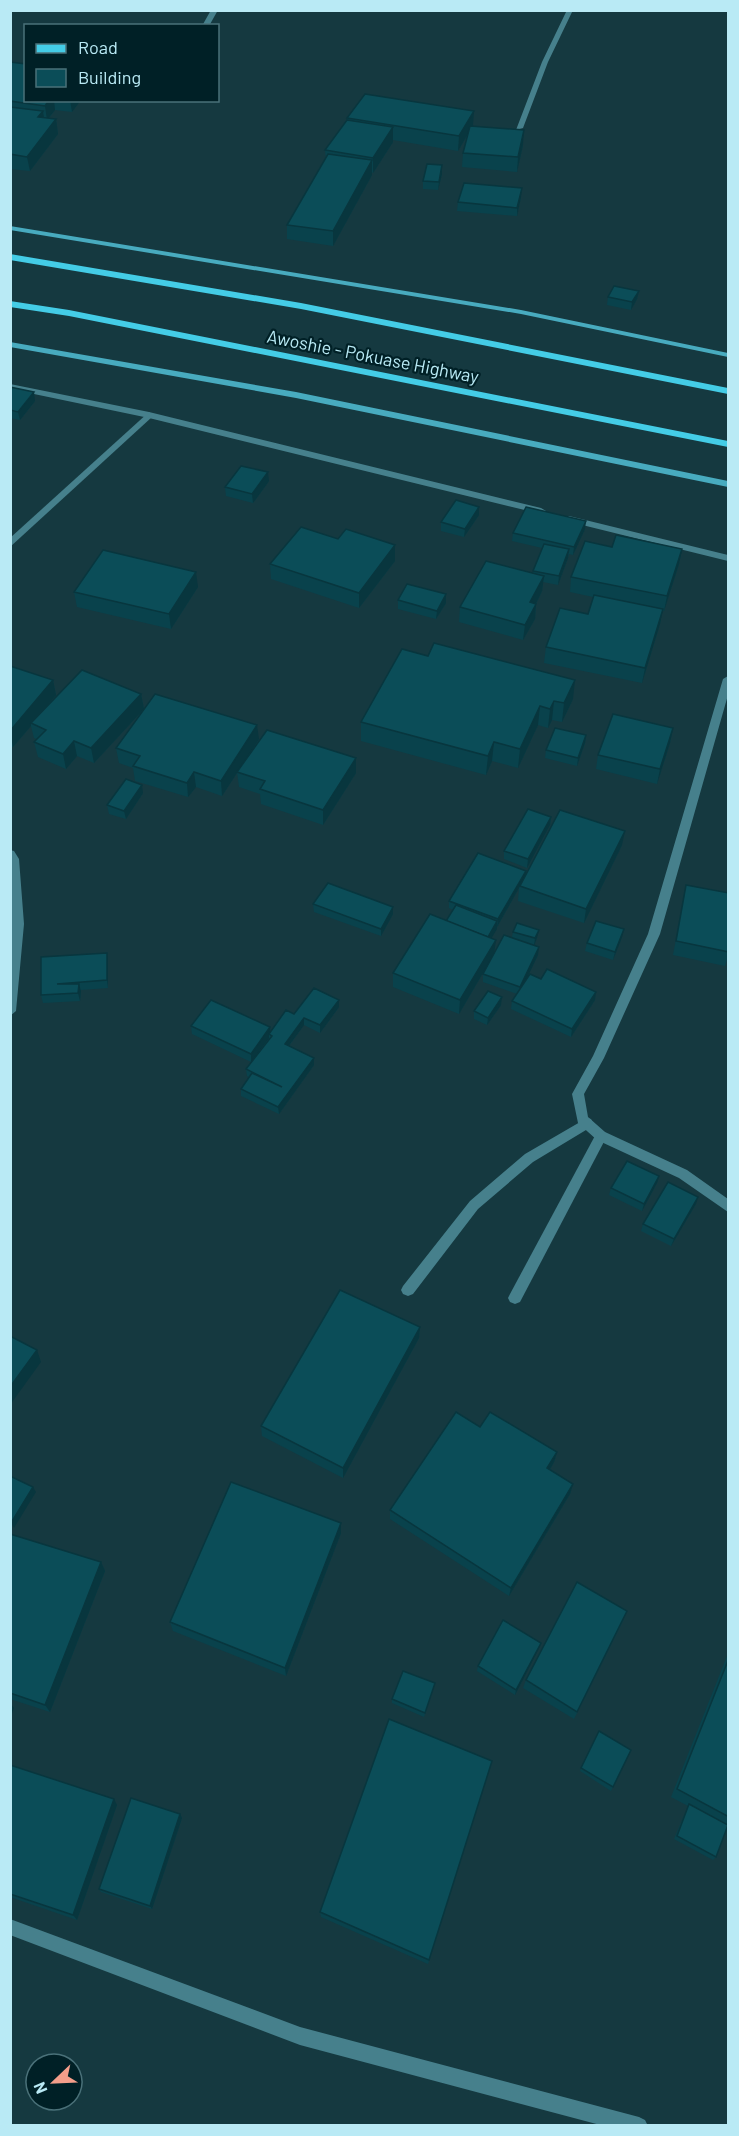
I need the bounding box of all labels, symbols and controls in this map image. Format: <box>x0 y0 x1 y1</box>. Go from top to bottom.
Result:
legend <box>24 24 219 102</box>
text: Road <box>78 36 118 58</box>
text: Building <box>78 66 141 88</box>
street label: Awoshie - Pokuase Highway <box>265 325 481 387</box>
north arrow <box>24 2052 84 2112</box>
text: N <box>29 2079 51 2097</box>

